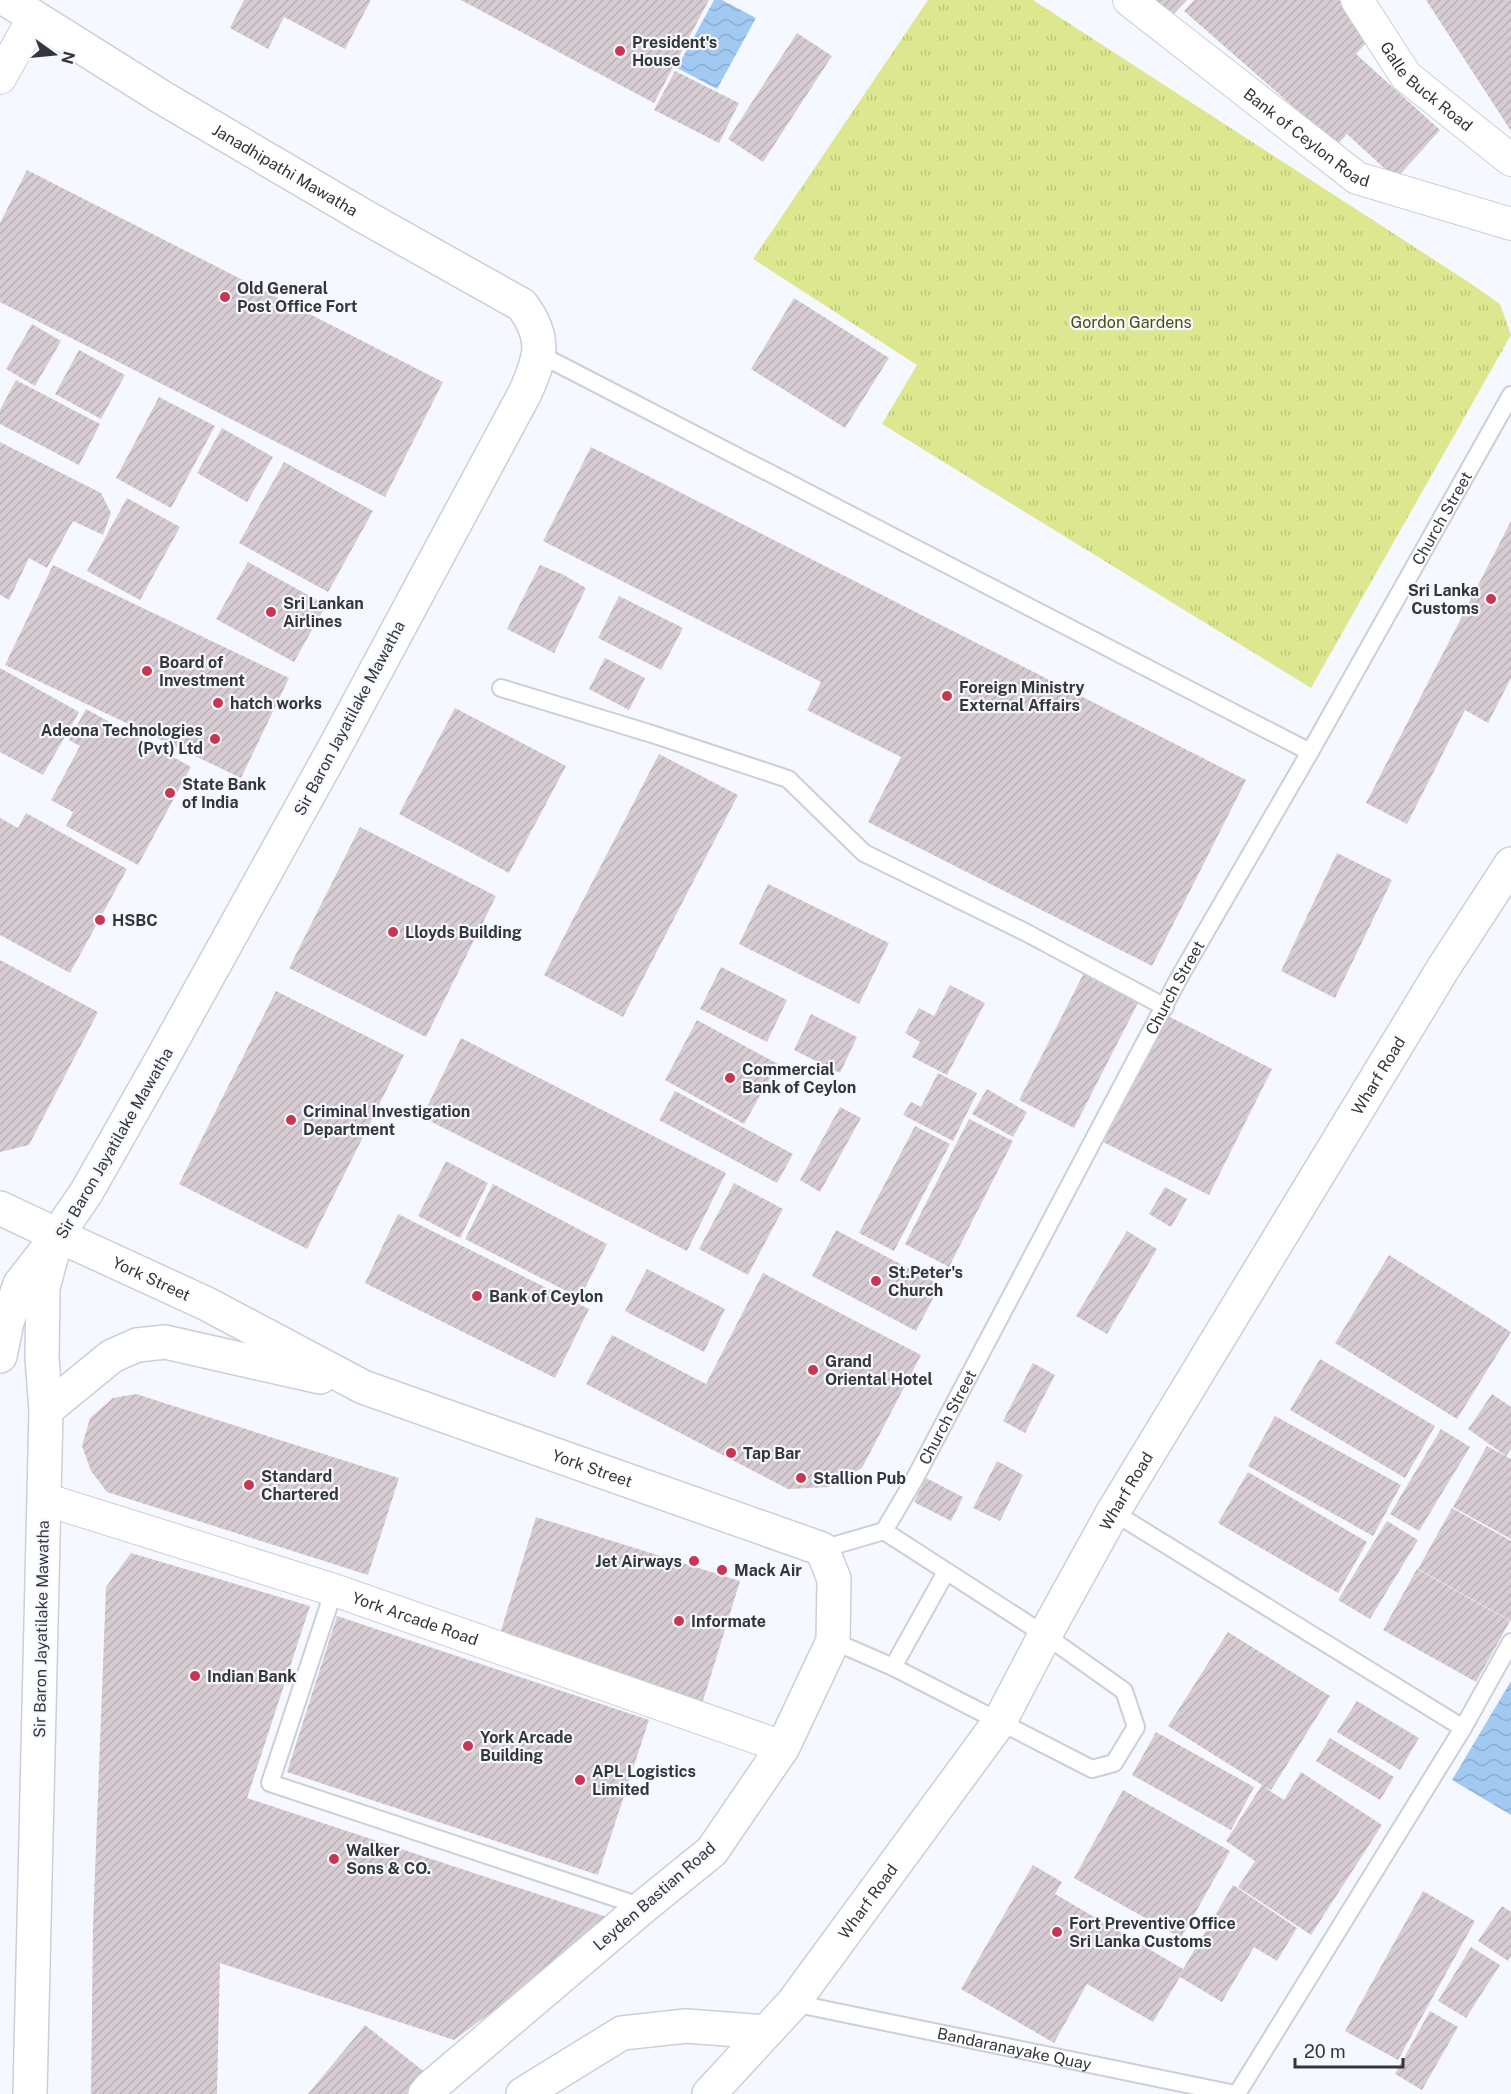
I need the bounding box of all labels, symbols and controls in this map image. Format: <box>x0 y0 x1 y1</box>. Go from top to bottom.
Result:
north arrow <box>24 24 84 84</box>
place label: President's House <box>632 33 717 70</box>
street label: Galle Buck Road <box>1376 38 1476 135</box>
marker: President's House <box>613 44 627 58</box>
text: N <box>57 49 79 66</box>
street label: Bank of Ceylon Road <box>1240 84 1372 191</box>
street label: Janadhipathi Mawatha <box>209 120 361 220</box>
place label: Old General Post Office Fort <box>237 279 358 316</box>
marker: Old General Post Office Fort <box>218 290 232 304</box>
park label: Gordon Gardens <box>1070 313 1192 332</box>
street label: Church Street <box>1408 468 1476 568</box>
place label: Sri Lanka Customs <box>1408 581 1479 618</box>
marker: Sri Lanka Customs <box>1484 592 1498 606</box>
place label: Sri Lankan Airlines <box>283 594 364 631</box>
marker: Sri Lankan Airlines <box>264 605 278 619</box>
street label: Sir Baron Jayatilake Mawatha <box>290 618 409 819</box>
place label: Board of Investment <box>159 653 245 690</box>
marker: Board of Investment <box>140 664 154 678</box>
place label: Foreign Ministry External Affairs <box>959 678 1084 715</box>
marker: Foreign Ministry External Affairs <box>940 689 954 703</box>
place label: hatch works <box>230 694 322 713</box>
marker: hatch works <box>211 696 225 710</box>
place label: Adeona Technologies (Pvt) Ltd <box>41 721 203 758</box>
marker: Adeona Technologies (Pvt) Ltd <box>208 732 222 746</box>
place label: State Bank of India <box>182 775 266 812</box>
marker: State Bank of India <box>163 786 177 800</box>
place label: HSBC <box>112 911 158 930</box>
marker: HSBC <box>93 913 107 927</box>
place label: Lloyds Building <box>405 923 522 942</box>
marker: Lloyds Building <box>386 925 400 939</box>
street label: Church Street <box>1142 937 1208 1038</box>
street label: Wharf Road <box>1348 1033 1409 1118</box>
street label: Sir Baron Jayatilake Mawatha <box>52 1044 177 1242</box>
place label: Commercial Bank of Ceylon <box>742 1060 856 1097</box>
marker: Commercial Bank of Ceylon <box>723 1071 737 1085</box>
place label: Criminal Investigation Department <box>303 1102 470 1139</box>
marker: Criminal Investigation Department <box>284 1113 298 1127</box>
street label: York Street <box>109 1253 193 1305</box>
place label: St.Peter's Church <box>888 1263 963 1300</box>
marker: St.Peter's Church <box>869 1274 883 1288</box>
place label: Bank of Ceylon <box>489 1287 603 1306</box>
marker: Bank of Ceylon <box>470 1289 484 1303</box>
place label: Grand Oriental Hotel <box>825 1352 933 1389</box>
marker: Grand Oriental Hotel <box>806 1363 820 1377</box>
street label: Church Street <box>915 1367 980 1468</box>
place label: Tap Bar <box>743 1444 801 1463</box>
street label: York Street <box>550 1446 635 1491</box>
marker: Tap Bar <box>724 1446 738 1460</box>
street label: Wharf Road <box>1096 1449 1157 1534</box>
place label: Standard Chartered <box>261 1467 339 1504</box>
place label: Stallion Pub <box>813 1469 906 1488</box>
marker: Stallion Pub <box>794 1471 808 1485</box>
marker: Standard Chartered <box>242 1478 256 1492</box>
street label: Sir Baron Jayatilake Mawatha <box>30 1520 53 1738</box>
place label: Jet Airways <box>595 1552 682 1571</box>
marker: Jet Airways <box>687 1554 701 1568</box>
place label: Mack Air <box>734 1561 802 1580</box>
marker: Mack Air <box>715 1563 729 1577</box>
street label: York Arcade Road <box>350 1588 481 1650</box>
place label: Informate <box>691 1612 766 1631</box>
marker: Informate <box>672 1614 686 1628</box>
place label: Indian Bank <box>207 1667 296 1686</box>
marker: Indian Bank <box>188 1669 202 1683</box>
place label: York Arcade Building <box>480 1728 573 1765</box>
marker: York Arcade Building <box>461 1739 475 1753</box>
place label: APL Logistics Limited <box>592 1762 696 1799</box>
marker: APL Logistics Limited <box>573 1773 587 1787</box>
street label: Leyden Bastian Road <box>589 1838 719 1955</box>
place label: Walker Sons & CO. <box>346 1841 431 1878</box>
marker: Walker Sons & CO. <box>327 1852 341 1866</box>
street label: Wharf Road <box>834 1861 902 1943</box>
place label: Fort Preventive Office Sri Lanka Customs <box>1069 1914 1236 1951</box>
marker: Fort Preventive Office Sri Lanka Customs <box>1050 1925 1064 1939</box>
street label: Bandaranayake Quay <box>935 2024 1093 2074</box>
scale bar <box>1295 2031 1403 2069</box>
text: 20 m <box>1304 2041 1346 2062</box>

